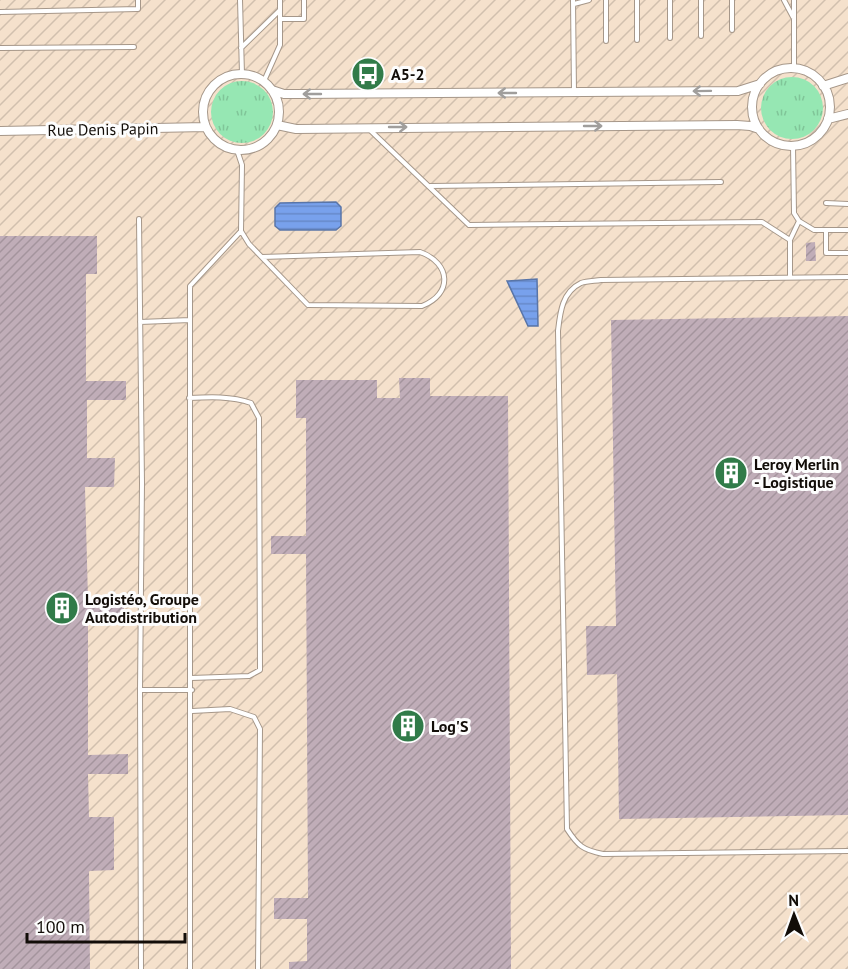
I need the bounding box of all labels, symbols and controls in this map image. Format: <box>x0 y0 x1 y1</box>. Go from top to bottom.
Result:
bus stop icon: A5-2 <box>350 56 386 92</box>
place label: A5-2 <box>391 64 425 84</box>
one-way arrow <box>693 85 713 97</box>
one-way arrow <box>498 87 518 99</box>
one-way arrow <box>303 88 323 100</box>
street label: Rue Denis Papin <box>47 118 159 140</box>
one-way arrow <box>583 120 603 132</box>
one-way arrow <box>388 122 408 133</box>
place label: Leroy Merlin - Logistique <box>754 454 839 492</box>
building icon: Leroy Merlin - Logistique <box>713 455 749 491</box>
place label: Logistéo, Groupe Autodistribution <box>85 589 199 627</box>
building icon: Logistéo, Groupe Autodistribution <box>44 590 80 626</box>
building icon: Log'S <box>390 708 426 744</box>
place label: Log'S <box>431 716 468 736</box>
north arrow <box>764 885 824 945</box>
text: N <box>788 890 799 910</box>
scale bar <box>27 906 184 944</box>
text: 100 m <box>36 915 85 938</box>

